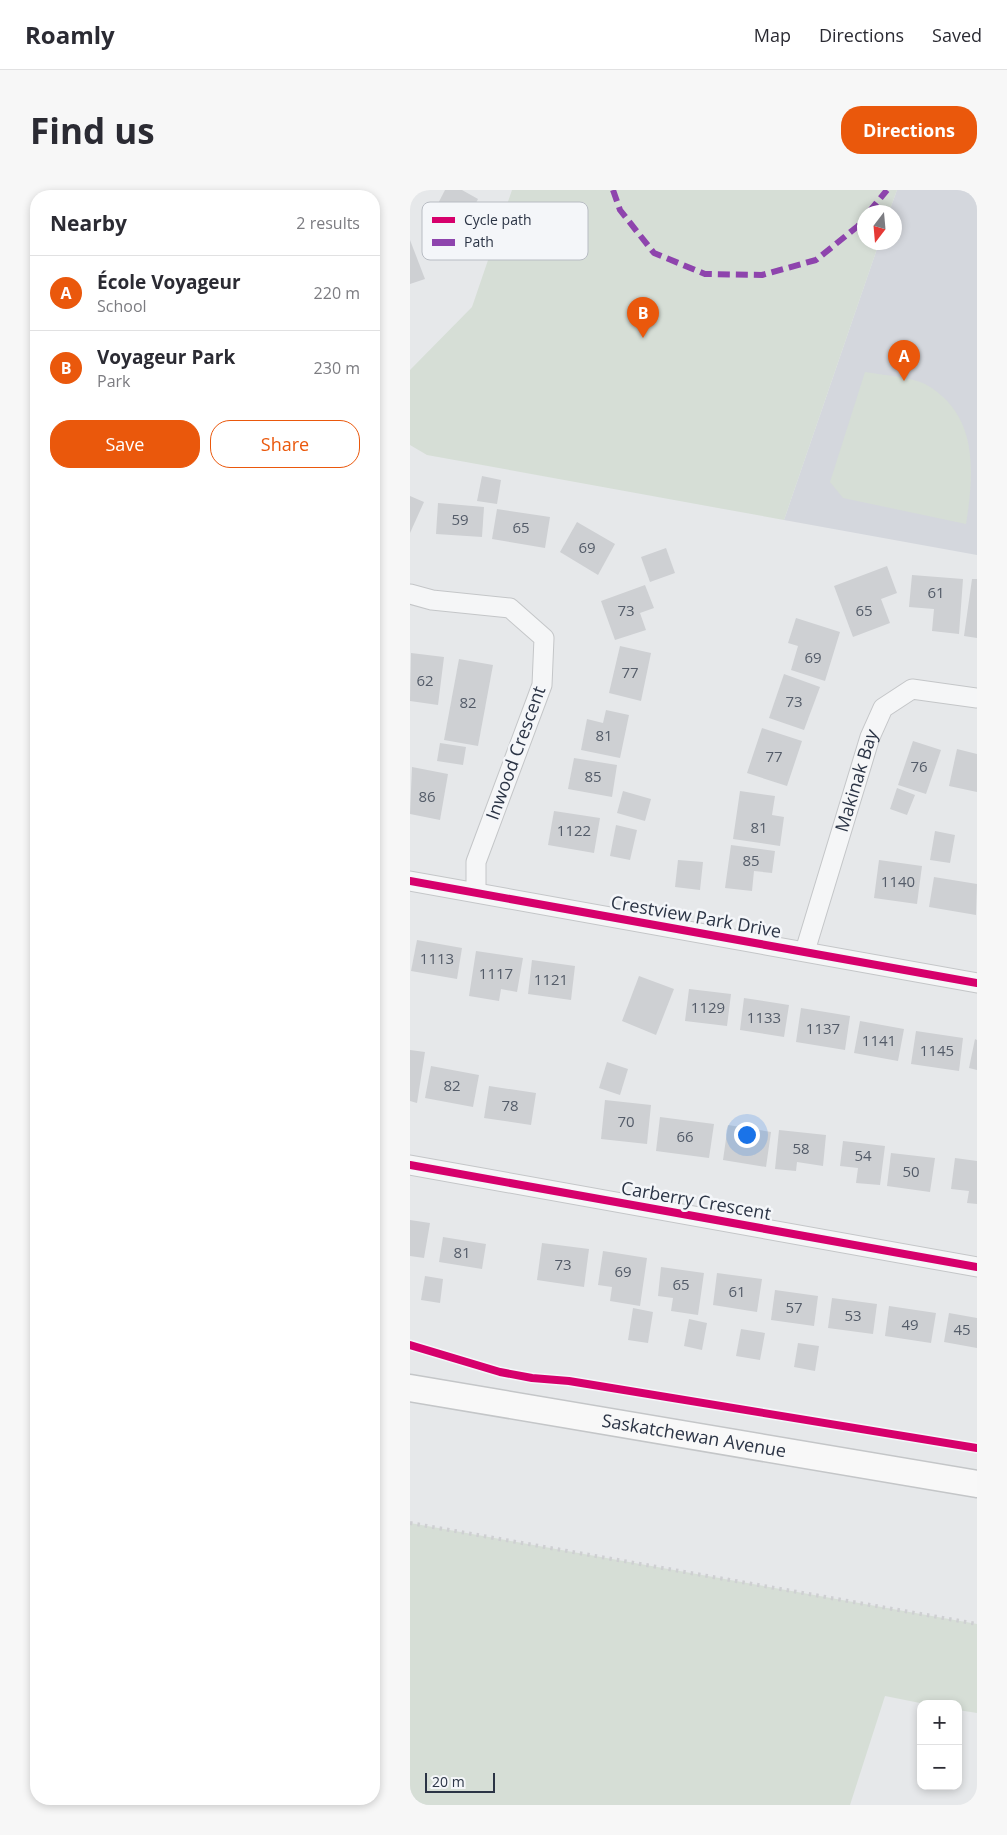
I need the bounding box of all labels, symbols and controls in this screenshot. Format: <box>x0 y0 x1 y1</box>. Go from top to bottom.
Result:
text: Roamly <box>25 18 115 51</box>
text: Map <box>754 23 791 47</box>
text: Directions <box>819 23 904 47</box>
text: Saved <box>932 23 982 47</box>
button: Directions <box>841 106 977 154</box>
text: Find us <box>30 107 155 154</box>
legend <box>422 202 588 260</box>
north arrow <box>857 205 902 250</box>
text: Nearby <box>50 209 127 237</box>
text: Cycle path <box>464 210 532 229</box>
text: 2 results <box>296 212 360 234</box>
text: Path <box>464 232 494 251</box>
text: École Voyageur <box>97 269 241 295</box>
text: A <box>60 282 72 304</box>
text: 220 m <box>314 282 360 304</box>
text: School <box>97 295 147 317</box>
pin: B <box>627 297 659 338</box>
pin: A <box>888 340 920 381</box>
text: Voyageur Park <box>97 344 235 370</box>
text: B <box>61 357 71 379</box>
text: 230 m <box>314 357 360 379</box>
text: Park <box>97 370 130 392</box>
button: Save <box>50 420 200 468</box>
button: Share <box>210 420 360 468</box>
house number: 59 <box>451 509 469 529</box>
house number: 65 <box>512 517 530 537</box>
house number: 69 <box>578 537 596 557</box>
house number: 61 <box>927 582 945 602</box>
house number: 73 <box>617 600 635 620</box>
house number: 65 <box>855 600 873 620</box>
house number: 69 <box>804 647 822 667</box>
house number: 77 <box>621 662 639 682</box>
house number: 62 <box>416 670 434 690</box>
street label: Inwood Crescent <box>480 682 550 823</box>
house number: 73 <box>785 691 803 711</box>
house number: 82 <box>459 692 477 712</box>
street label: Makinak Bay <box>829 724 883 835</box>
house number: 81 <box>595 725 613 745</box>
house number: 77 <box>765 746 783 766</box>
house number: 76 <box>910 756 928 776</box>
house number: 85 <box>584 766 602 786</box>
house number: 86 <box>418 786 436 806</box>
house number: 81 <box>750 817 768 837</box>
house number: 1122 <box>557 820 591 840</box>
house number: 85 <box>742 850 760 870</box>
house number: 1140 <box>881 871 915 891</box>
street label: Crestview Park Drive <box>609 889 783 943</box>
house number: 1113 <box>420 948 454 968</box>
house number: 1117 <box>479 963 513 983</box>
house number: 1121 <box>534 969 568 989</box>
house number: 1129 <box>691 997 725 1017</box>
house number: 1133 <box>747 1007 781 1027</box>
house number: 1137 <box>806 1018 840 1038</box>
house number: 1141 <box>862 1030 896 1050</box>
house number: 1145 <box>920 1040 954 1060</box>
house number: 82 <box>443 1075 461 1095</box>
house number: 78 <box>501 1095 519 1115</box>
house number: 70 <box>617 1111 635 1131</box>
your location <box>734 1122 760 1148</box>
house number: 66 <box>676 1126 694 1146</box>
house number: 58 <box>792 1138 810 1158</box>
house number: 54 <box>854 1145 872 1165</box>
house number: 50 <box>902 1161 920 1181</box>
street label: Carberry Crescent <box>619 1175 773 1225</box>
house number: 81 <box>453 1242 471 1262</box>
house number: 73 <box>554 1254 572 1274</box>
house number: 69 <box>614 1261 632 1281</box>
house number: 65 <box>672 1274 690 1294</box>
house number: 61 <box>728 1281 746 1301</box>
house number: 57 <box>785 1297 803 1317</box>
house number: 53 <box>844 1305 862 1325</box>
house number: 49 <box>901 1314 919 1334</box>
house number: 45 <box>953 1319 971 1339</box>
street label: Saskatchewan Avenue <box>600 1408 788 1462</box>
map controls <box>917 1700 962 1790</box>
button: + <box>917 1700 962 1745</box>
button: − <box>917 1745 962 1790</box>
scale bar <box>425 1770 495 1793</box>
text: 20 m <box>432 1772 465 1791</box>

